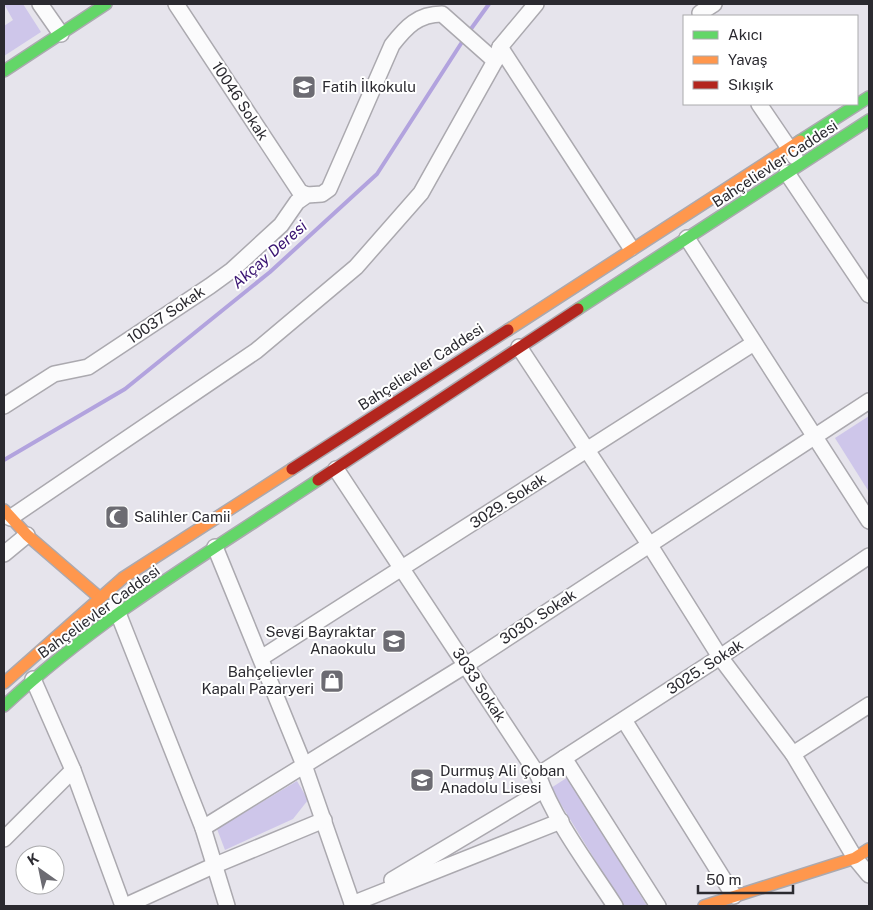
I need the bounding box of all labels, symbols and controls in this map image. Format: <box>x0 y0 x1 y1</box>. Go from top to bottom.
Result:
legend <box>683 15 858 105</box>
text: Akıcı <box>728 26 762 43</box>
text: Yavaş <box>728 51 767 68</box>
street label: 10046 Sokak <box>209 58 272 143</box>
school or university icon: Fatih İlkokulu <box>291 74 317 100</box>
text: Sıkışık <box>728 76 774 93</box>
place label: Fatih İlkokulu <box>322 77 416 95</box>
street label: Bahçelievler Caddesi <box>709 117 841 210</box>
water label: Akçay Deresi <box>228 217 311 292</box>
street label: 10037 Sokak <box>124 282 208 347</box>
street label: Bahçelievler Caddesi <box>355 320 487 413</box>
street label: 3029. Sokak <box>467 470 549 531</box>
mosque icon: Salihler Camii <box>104 504 130 530</box>
place label: Salihler Camii <box>134 508 230 525</box>
street label: Bahçelievler Caddesi <box>35 562 163 661</box>
street label: 3030. Sokak <box>496 586 579 647</box>
place label: Sevgi Bayraktar Anaokulu <box>265 623 376 657</box>
school or university icon: Sevgi Bayraktar Anaokulu <box>381 628 407 654</box>
street label: 3025. Sokak <box>663 636 746 698</box>
street label: 3033 Sokak <box>449 645 510 725</box>
place label: Bahçelievler Kapalı Pazaryeri <box>201 663 314 697</box>
shop icon: Bahçelievler Kapalı Pazaryeri <box>319 668 345 694</box>
place label: Durmuş Ali Çoban Anadolu Lisesi <box>440 762 565 796</box>
school or university icon: Durmuş Ali Çoban Anadolu Lisesi <box>409 767 435 793</box>
north arrow <box>15 845 65 895</box>
text: K <box>24 850 41 869</box>
scale bar <box>698 862 793 894</box>
text: 50 m <box>706 871 741 888</box>

